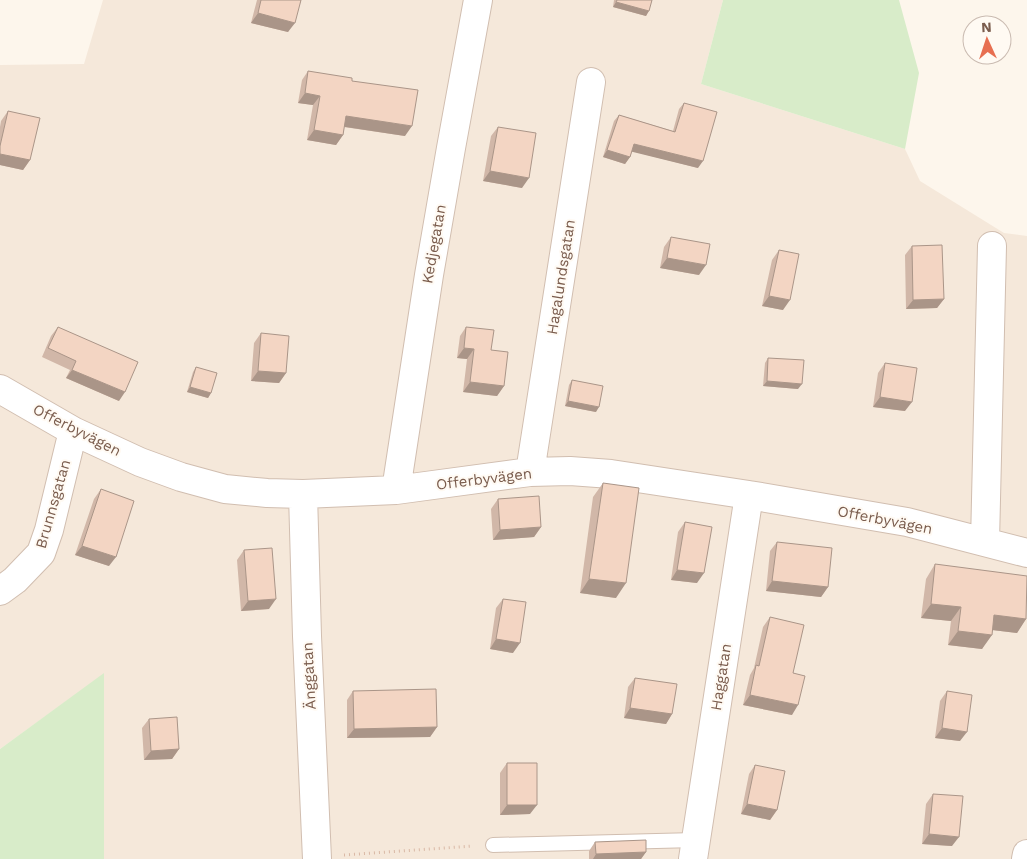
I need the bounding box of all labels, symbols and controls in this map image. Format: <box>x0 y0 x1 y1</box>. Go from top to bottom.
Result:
north arrow <box>962 15 1012 65</box>
text: N <box>981 19 992 35</box>
street label: Kedjegatan <box>418 203 450 285</box>
street label: Hagalundsgatan <box>543 218 579 336</box>
street label: Offerbyvägen <box>30 400 124 460</box>
street label: Brunnsgatan <box>32 457 74 551</box>
street label: Offerbyvägen <box>435 464 533 494</box>
street label: Offerbyvägen <box>836 502 934 538</box>
street label: Änggatan <box>298 642 320 710</box>
street label: Haggatan <box>707 642 735 712</box>

